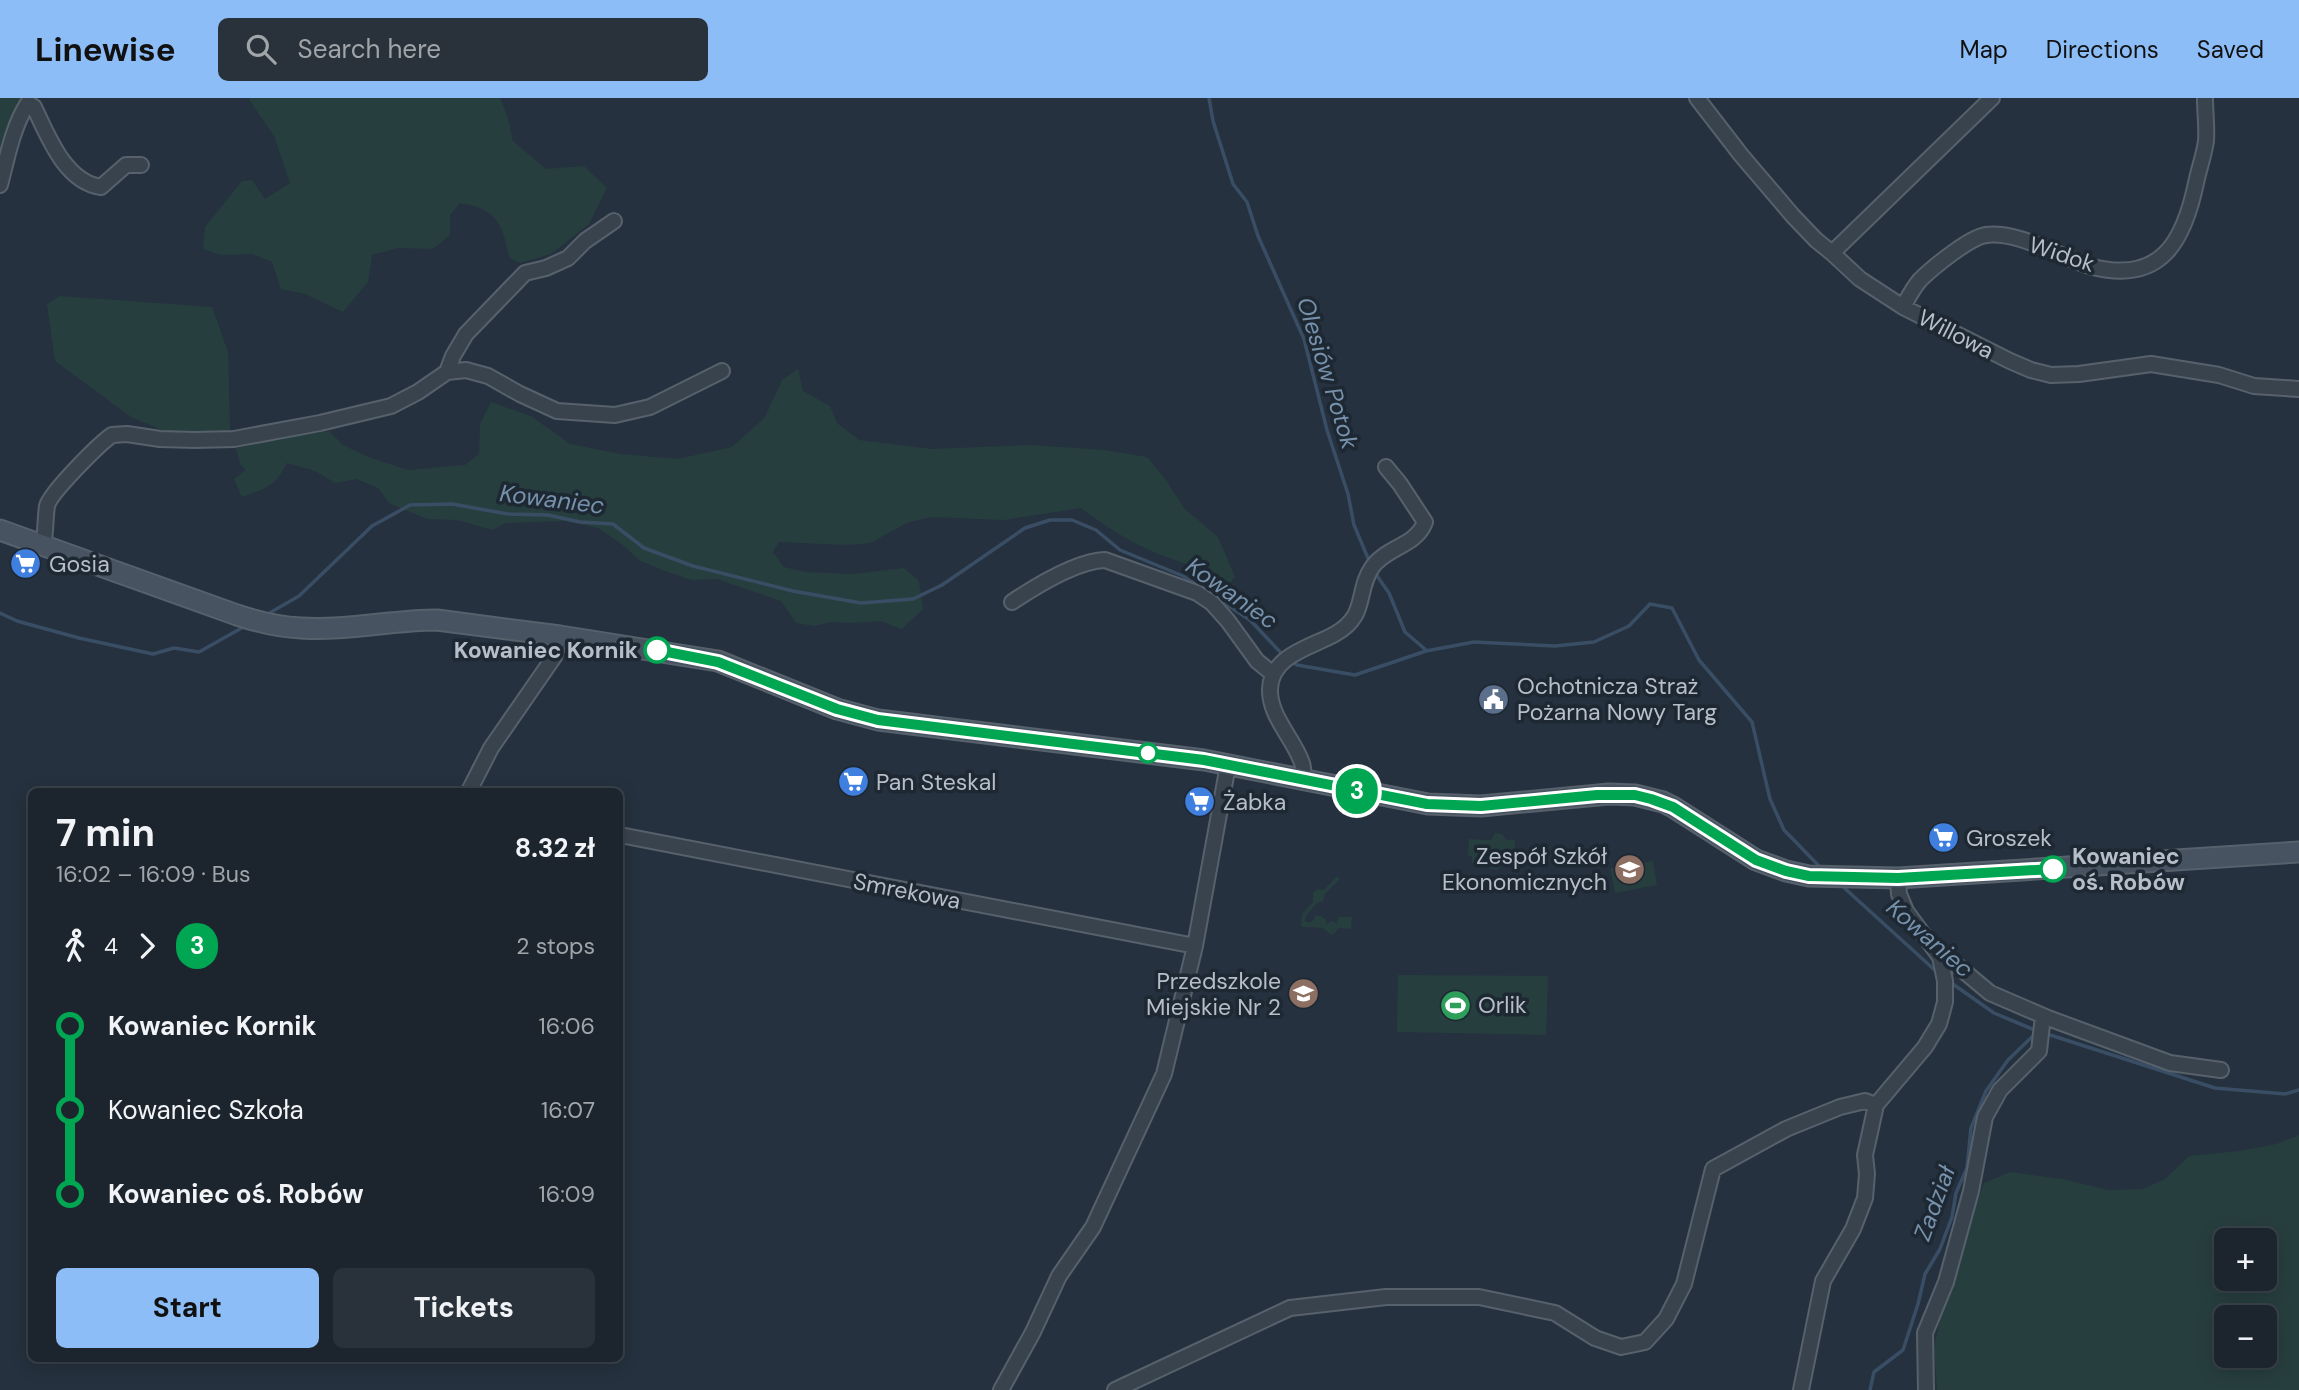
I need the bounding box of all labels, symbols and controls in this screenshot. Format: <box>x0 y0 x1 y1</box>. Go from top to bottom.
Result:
search box <box>218 18 708 81</box>
text: Linewise <box>35 28 176 71</box>
icon: search <box>242 30 280 68</box>
text: Search here <box>298 32 441 66</box>
text: Map <box>1960 34 2008 65</box>
text: Directions <box>2046 34 2159 65</box>
text: Saved <box>2197 34 2264 65</box>
street label: Widok <box>2025 229 2099 279</box>
water label: Olesiów Potok <box>1290 293 1366 454</box>
street label: Willowa <box>1913 302 1999 366</box>
water label: Kowaniec <box>498 477 606 521</box>
supermarket icon: Gosia <box>9 547 43 581</box>
place label: Gosia <box>49 549 110 579</box>
water label: Kowaniec <box>1180 550 1284 636</box>
place label: Kowaniec Kornik <box>454 635 638 665</box>
marker: Kowaniec Kornik <box>644 637 670 663</box>
place label: Ochotnicza Straż Pożarna Nowy Targ <box>1517 671 1717 727</box>
public building icon: Ochotnicza Straż Pożarna Nowy Targ <box>1477 682 1511 716</box>
unlabelled marker <box>1138 743 1158 763</box>
supermarket icon: Pan Steskal <box>836 765 870 799</box>
place label: Pan Steskal <box>876 767 996 797</box>
line badge: 3 <box>1334 768 1380 814</box>
text: 3 <box>1350 775 1364 806</box>
supermarket icon: Żabka <box>1183 785 1217 819</box>
place label: Żabka <box>1223 787 1286 817</box>
text: 7 min <box>56 808 155 858</box>
supermarket icon: Groszek <box>1926 821 1960 855</box>
place label: Groszek <box>1966 823 2052 853</box>
text: 8.32 zł <box>515 831 595 865</box>
place label: Zespół Szkół Ekonomicznych <box>1442 841 1607 897</box>
place label: Kowaniec oś. Robów <box>2072 841 2185 897</box>
school or university icon: Zespół Szkół Ekonomicznych <box>1613 852 1647 886</box>
marker: Kowaniec oś. Robów <box>2040 856 2066 882</box>
text: 16:02 – 16:09 · Bus <box>56 859 250 889</box>
street label: Smrekowa <box>851 866 963 916</box>
water label: Kowaniec <box>1880 892 1980 984</box>
icon: walk <box>56 927 94 965</box>
icon: forward <box>128 927 166 965</box>
text: 3 <box>190 930 204 961</box>
text: 4 <box>104 931 118 961</box>
text: 2 stops <box>516 931 595 961</box>
place label: Przedszkole Miejskie Nr 2 <box>1146 966 1281 1022</box>
school or university icon: Przedszkole Miejskie Nr 2 <box>1287 977 1321 1011</box>
sports icon: Orlik <box>1438 988 1472 1022</box>
place label: Orlik <box>1478 990 1527 1020</box>
text: Kowaniec Kornik <box>108 1009 316 1043</box>
text: 16:06 <box>539 1011 595 1041</box>
text: Kowaniec Szkoła <box>108 1093 304 1127</box>
text: 16:07 <box>541 1095 595 1125</box>
water label: Zadział <box>1906 1160 1962 1245</box>
text: Kowaniec oś. Robów <box>108 1177 363 1211</box>
text: 16:09 <box>539 1179 595 1209</box>
map controls <box>2214 1228 2277 1368</box>
button: + <box>2214 1228 2277 1291</box>
button: Start <box>56 1268 319 1348</box>
button: Tickets <box>333 1268 595 1348</box>
button: − <box>2214 1305 2277 1368</box>

